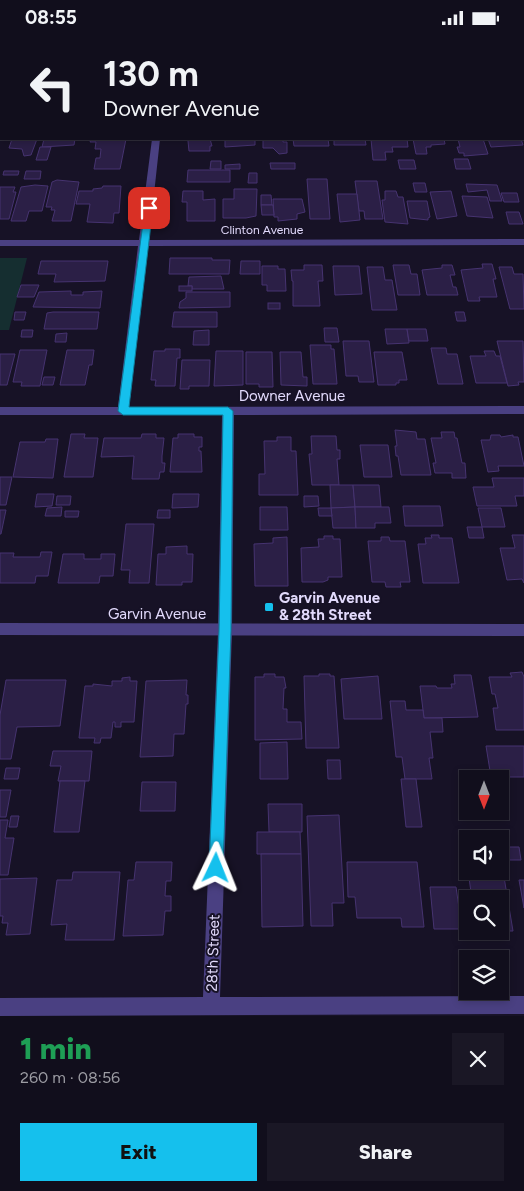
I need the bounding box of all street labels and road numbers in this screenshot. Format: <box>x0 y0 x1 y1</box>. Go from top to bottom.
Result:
street label: Clinton Avenue <box>221 223 304 237</box>
street label: Downer Avenue <box>239 387 345 405</box>
street label: Garvin Avenue <box>108 605 206 623</box>
street label: 28th Street <box>203 914 223 992</box>

